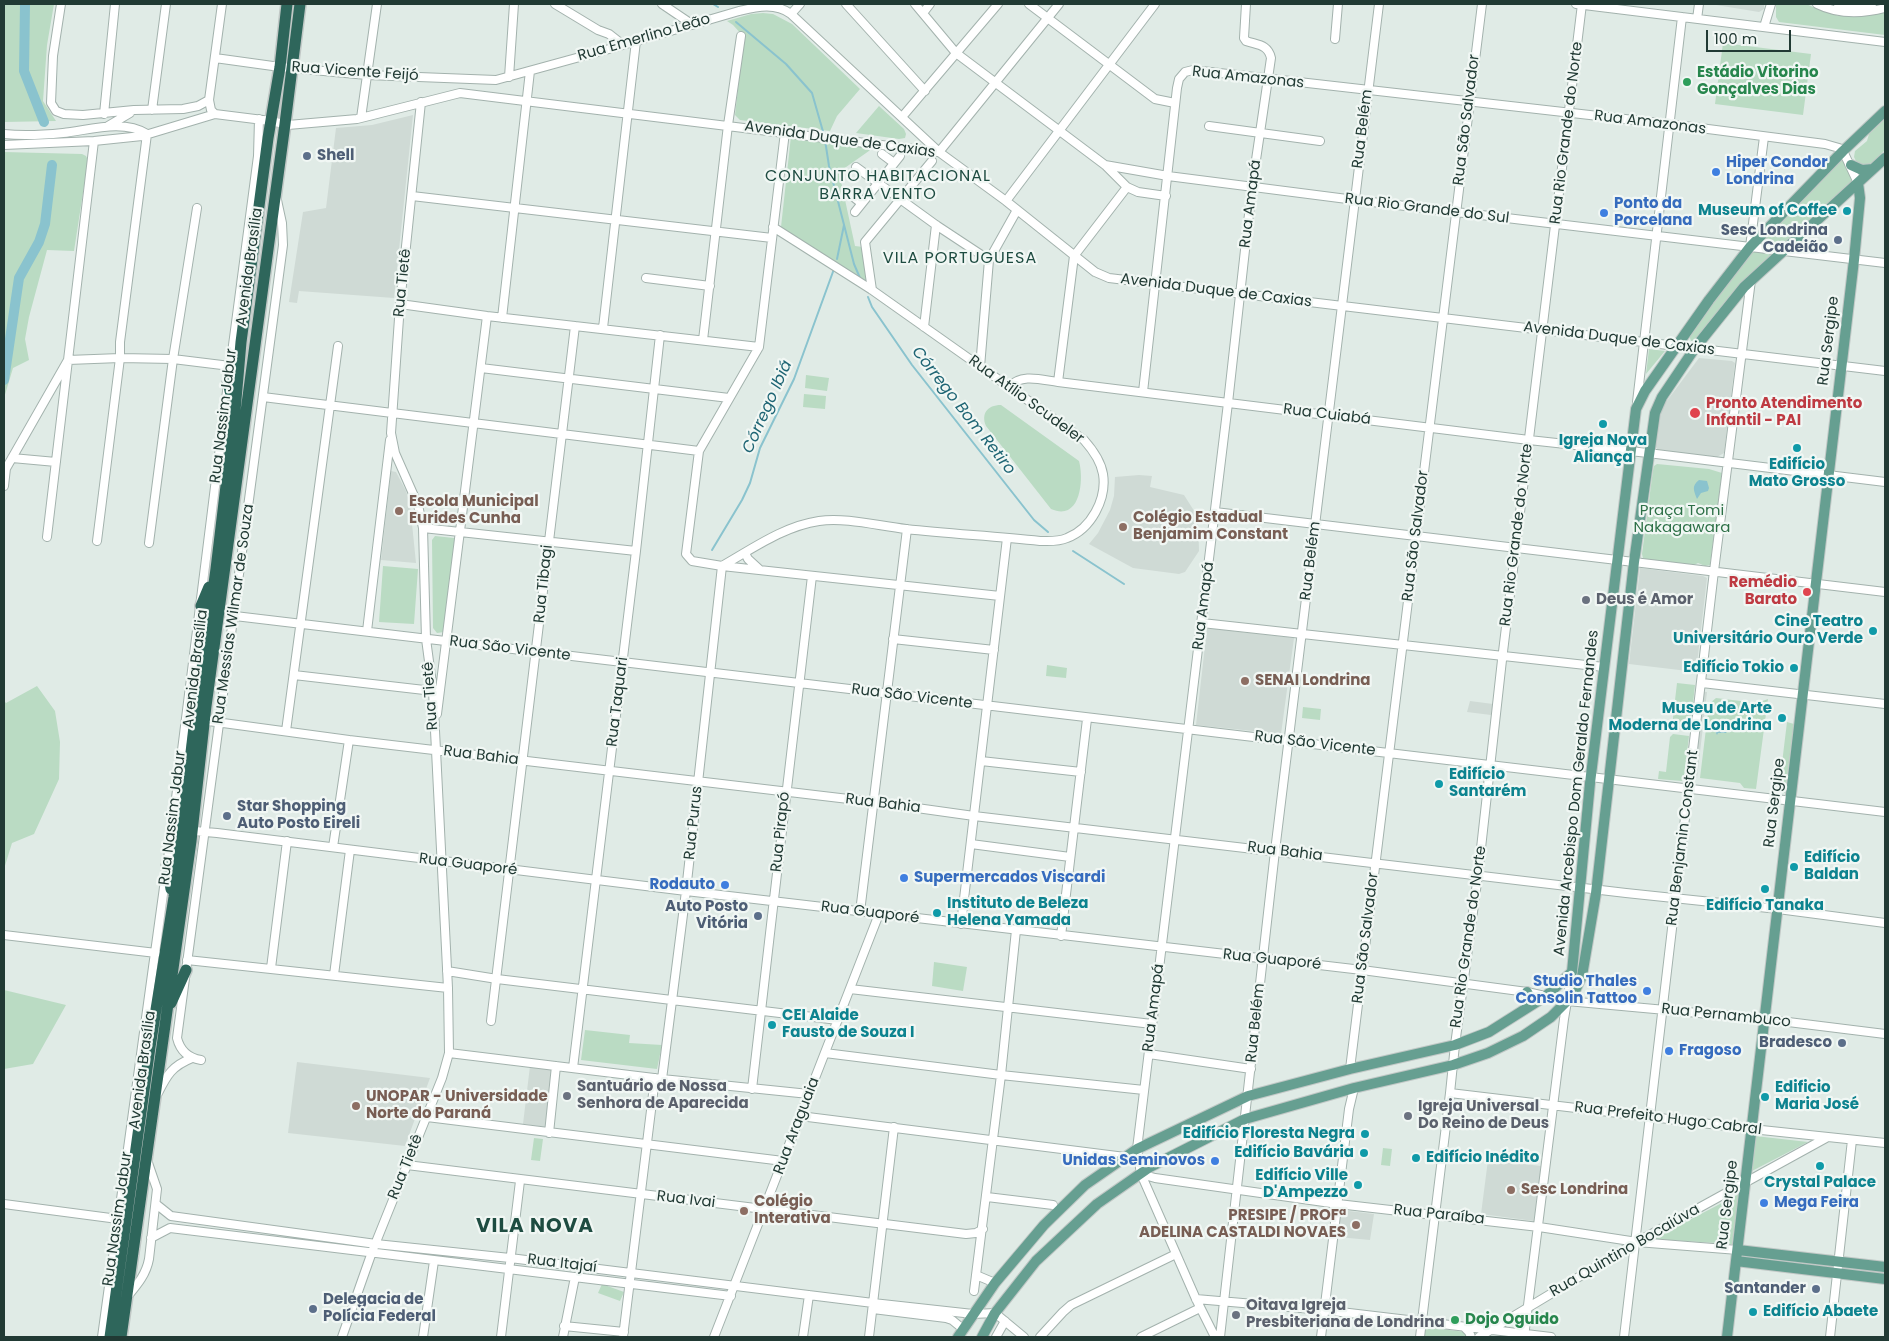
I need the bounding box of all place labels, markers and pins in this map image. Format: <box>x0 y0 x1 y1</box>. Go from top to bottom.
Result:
place label: Estádio Vitorino Gonçalves Dias <box>1697 64 1819 99</box>
marker: Estádio Vitorino Gonçalves Dias <box>1681 76 1693 88</box>
place label: Shell <box>317 147 354 165</box>
marker: Shell <box>301 150 313 162</box>
place label: Hiper Condor Londrina <box>1726 154 1828 189</box>
marker: Hiper Condor Londrina <box>1710 166 1722 178</box>
place label: Ponto da Porcelana <box>1614 195 1693 230</box>
place label: Museum of Coffee <box>1698 202 1837 220</box>
marker: Museum of Coffee <box>1841 205 1853 217</box>
marker: Ponto da Porcelana <box>1598 207 1610 219</box>
place label: Sesc Londrina Cadeião <box>1721 222 1828 257</box>
marker: Sesc Londrina Cadeião <box>1832 234 1844 246</box>
place label: Pronto Atendimento Infantil - PAI <box>1706 395 1862 430</box>
marker: Pronto Atendimento Infantil - PAI <box>1688 406 1702 420</box>
marker: Igreja Nova Aliança <box>1597 418 1609 430</box>
place label: Igreja Nova Aliança <box>1559 432 1647 467</box>
marker: Edifício Mato Grosso <box>1791 442 1803 454</box>
place label: Edifício Mato Grosso <box>1749 456 1845 491</box>
place label: Escola Municipal Eurides Cunha <box>409 493 539 528</box>
marker: Escola Municipal Eurides Cunha <box>393 505 405 517</box>
place label: Colégio Estadual Benjamim Constant <box>1133 509 1288 544</box>
marker: Colégio Estadual Benjamim Constant <box>1117 521 1129 533</box>
place label: Remédio Barato <box>1729 574 1797 609</box>
marker: Remédio Barato <box>1801 586 1813 598</box>
place label: Deus é Amor <box>1596 591 1693 609</box>
marker: Deus é Amor <box>1580 594 1592 606</box>
place label: Cine Teatro Universitário Ouro Verde <box>1673 613 1863 648</box>
marker: Cine Teatro Universitário Ouro Verde <box>1867 625 1879 637</box>
place label: Edifício Tokio <box>1683 659 1784 677</box>
marker: Edifício Tokio <box>1788 662 1800 674</box>
place label: SENAI Londrina <box>1255 672 1370 690</box>
marker: SENAI Londrina <box>1239 675 1251 687</box>
place label: Museu de Arte Moderna de Londrina <box>1609 700 1772 735</box>
marker: Museu de Arte Moderna de Londrina <box>1776 712 1788 724</box>
place label: Edifício Santarém <box>1449 766 1526 801</box>
marker: Edifício Santarém <box>1433 778 1445 790</box>
place label: Star Shopping Auto Posto Eireli <box>237 798 360 833</box>
marker: Star Shopping Auto Posto Eireli <box>221 810 233 822</box>
place label: Edifício Baldan <box>1804 849 1860 884</box>
marker: Edifício Baldan <box>1788 861 1800 873</box>
place label: Supermercados Viscardi <box>914 869 1105 887</box>
marker: Supermercados Viscardi <box>898 872 910 884</box>
place label: Rodauto <box>650 876 715 894</box>
marker: Rodauto <box>719 879 731 891</box>
marker: Edifício Tanaka <box>1759 883 1771 895</box>
place label: Instituto de Beleza Helena Yamada <box>947 895 1088 930</box>
place label: Edifício Tanaka <box>1706 897 1824 915</box>
place label: Auto Posto Vitória <box>665 898 748 933</box>
marker: Instituto de Beleza Helena Yamada <box>931 907 943 919</box>
marker: Auto Posto Vitória <box>752 910 764 922</box>
place label: Studio Thales Consolin Tattoo <box>1516 973 1637 1008</box>
marker: Studio Thales Consolin Tattoo <box>1641 985 1653 997</box>
place label: CEI Alaide Fausto de Souza I <box>782 1007 914 1042</box>
marker: CEI Alaide Fausto de Souza I <box>766 1019 778 1031</box>
place label: Bradesco <box>1759 1034 1832 1052</box>
marker: Bradesco <box>1836 1037 1848 1049</box>
place label: Fragoso <box>1679 1042 1741 1060</box>
marker: Fragoso <box>1663 1045 1675 1057</box>
place label: Santuário de Nossa Senhora de Aparecida <box>577 1078 749 1113</box>
place label: Edificio Maria José <box>1775 1079 1859 1114</box>
place label: UNOPAR - Universidade Norte do Paraná <box>366 1088 548 1123</box>
marker: Santuário de Nossa Senhora de Aparecida <box>561 1090 573 1102</box>
marker: Edificio Maria José <box>1759 1091 1771 1103</box>
place label: Igreja Universal Do Reino de Deus <box>1418 1098 1549 1133</box>
marker: UNOPAR - Universidade Norte do Paraná <box>350 1100 362 1112</box>
marker: Igreja Universal Do Reino de Deus <box>1402 1110 1414 1122</box>
place label: Edifício Floresta Negra <box>1183 1125 1355 1143</box>
marker: Edifício Floresta Negra <box>1359 1128 1371 1140</box>
place label: Edifício Bavária <box>1234 1144 1354 1162</box>
marker: Edifício Bavária <box>1358 1147 1370 1159</box>
place label: Edifício Inédito <box>1426 1149 1539 1167</box>
place label: Unidas Seminovos <box>1062 1152 1205 1170</box>
marker: Edifício Inédito <box>1410 1152 1422 1164</box>
marker: Unidas Seminovos <box>1209 1155 1221 1167</box>
marker: Crystal Palace <box>1814 1160 1826 1172</box>
place label: Edifício Ville D'Ampezzo <box>1255 1167 1348 1202</box>
place label: Crystal Palace <box>1764 1174 1876 1192</box>
marker: Edifício Ville D'Ampezzo <box>1352 1179 1364 1191</box>
place label: Sesc Londrina <box>1521 1181 1628 1199</box>
marker: Sesc Londrina <box>1505 1184 1517 1196</box>
place label: Colégio Interativa <box>754 1193 831 1228</box>
place label: Mega Feira <box>1774 1194 1859 1212</box>
marker: Mega Feira <box>1758 1197 1770 1209</box>
marker: Colégio Interativa <box>738 1205 750 1217</box>
place label: PRESIPE / PROFª ADELINA CASTALDI NOVAES <box>1139 1207 1346 1242</box>
marker: PRESIPE / PROFª ADELINA CASTALDI NOVAES <box>1350 1219 1362 1231</box>
place label: Santander <box>1724 1280 1806 1298</box>
marker: Santander <box>1810 1283 1822 1295</box>
place label: Delegacia de Polícia Federal <box>323 1291 436 1326</box>
place label: Oitava Igreja Presbiteriana de Londrina <box>1246 1297 1445 1332</box>
marker: Delegacia de Polícia Federal <box>307 1303 319 1315</box>
place label: Edifício Abaete <box>1763 1303 1878 1321</box>
marker: Edifício Abaete <box>1747 1306 1759 1318</box>
marker: Oitava Igreja Presbiteriana de Londrina <box>1230 1309 1242 1321</box>
place label: Dojo Oguido <box>1465 1311 1559 1329</box>
marker: Dojo Oguido <box>1449 1314 1461 1326</box>

